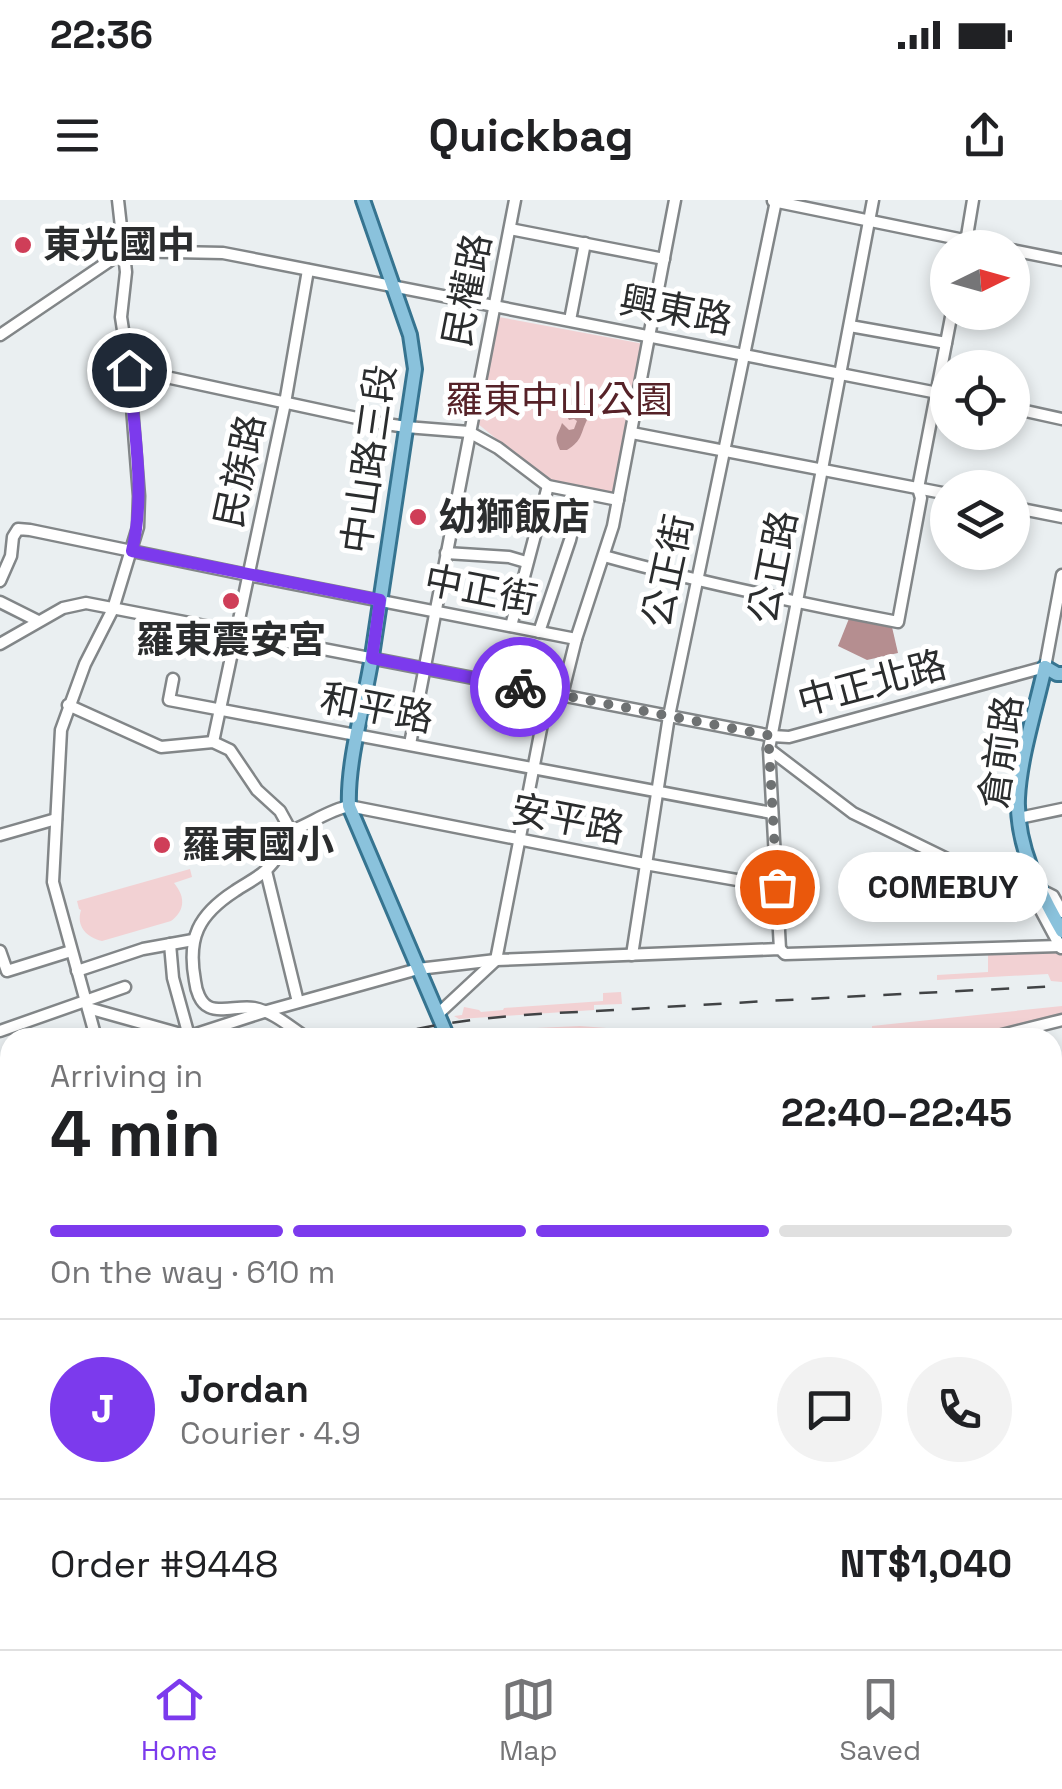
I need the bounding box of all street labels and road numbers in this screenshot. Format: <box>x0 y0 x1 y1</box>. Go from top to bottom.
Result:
street label: 民權路 <box>433 229 501 351</box>
street label: 興東路 <box>615 276 737 344</box>
street label: 中山路三段 <box>332 362 406 556</box>
street label: 民族路 <box>205 410 275 532</box>
street label: 公正路 <box>739 506 807 628</box>
street label: 公正街 <box>633 510 703 632</box>
street label: 中正街 <box>420 556 542 624</box>
street label: 中正北路 <box>792 640 952 726</box>
street label: 和平路 <box>316 674 438 742</box>
street label: 倉前路 <box>969 692 1033 812</box>
street label: 安平路 <box>507 785 629 853</box>

